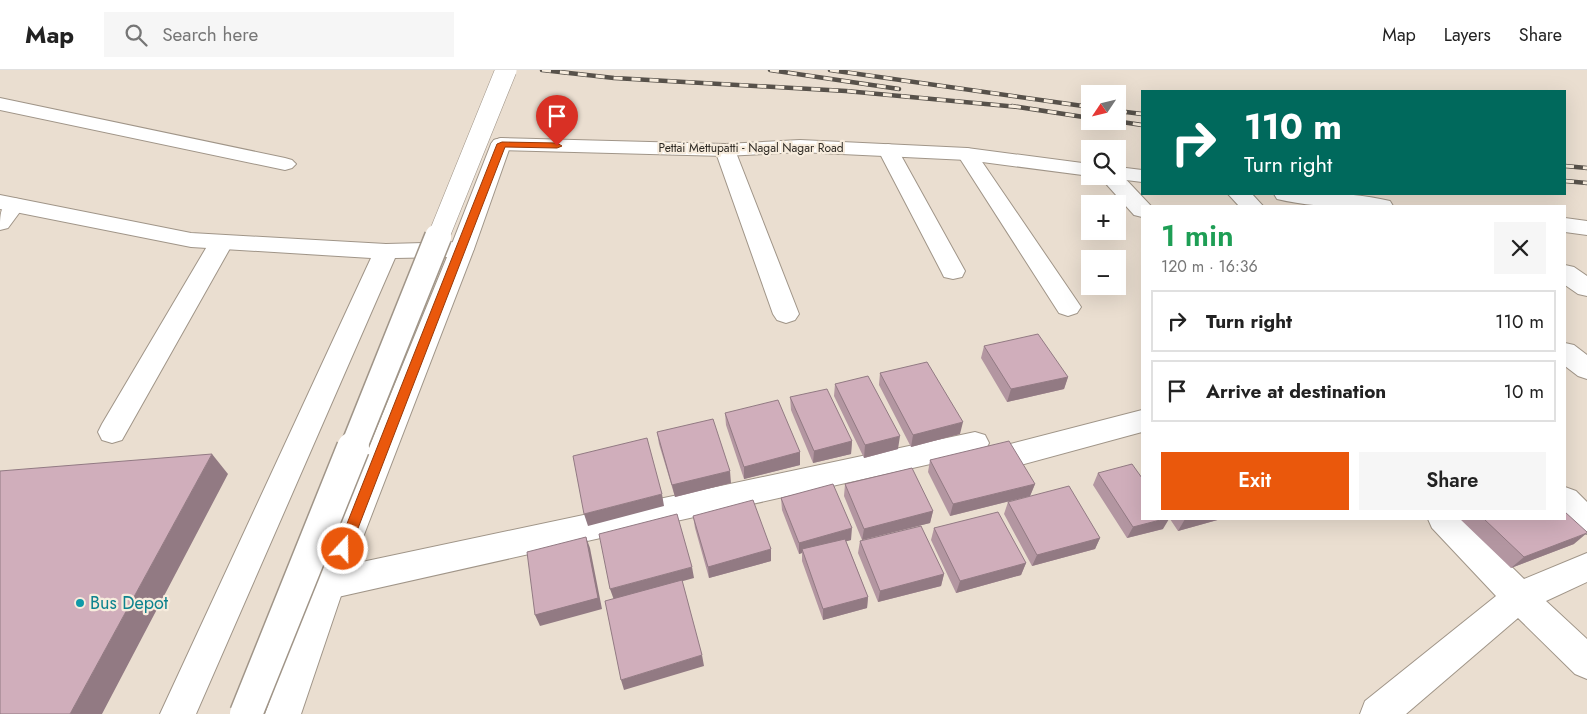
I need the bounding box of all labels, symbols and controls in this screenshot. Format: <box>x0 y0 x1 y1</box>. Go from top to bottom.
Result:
search box <box>104 12 454 57</box>
text: Map <box>25 17 74 52</box>
icon: search <box>122 21 150 49</box>
text: Search here <box>162 21 258 48</box>
text: Map <box>1382 22 1416 48</box>
text: Layers <box>1444 22 1491 48</box>
text: Share <box>1519 22 1562 48</box>
north arrow <box>1081 85 1126 130</box>
map controls <box>1081 85 1126 295</box>
pin <box>536 95 578 146</box>
icon: arrive <box>543 102 571 130</box>
text: 110 m <box>1244 102 1342 152</box>
icon: right <box>1161 110 1226 175</box>
street label: Pettai Mettupatti - Nagal Nagar Road <box>658 139 844 157</box>
button: search <box>1081 140 1126 185</box>
text: Turn right <box>1244 148 1332 180</box>
button: + <box>1081 195 1126 240</box>
text: 1 min <box>1161 214 1234 257</box>
button: close <box>1494 222 1546 274</box>
button: − <box>1081 250 1126 295</box>
text: 120 m · 16:36 <box>1161 255 1258 278</box>
icon: right <box>1163 307 1191 335</box>
text: Turn right <box>1206 308 1292 335</box>
text: 110 m <box>1495 308 1544 335</box>
icon: arrive <box>1163 377 1191 405</box>
text: Arrive at destination <box>1206 378 1386 405</box>
text: 10 m <box>1504 378 1544 405</box>
button: Exit <box>1161 452 1349 510</box>
button: Share <box>1359 452 1546 510</box>
position arrow <box>316 522 368 574</box>
place label: Bus Depot <box>90 590 169 616</box>
marker: Bus Depot <box>74 597 86 609</box>

